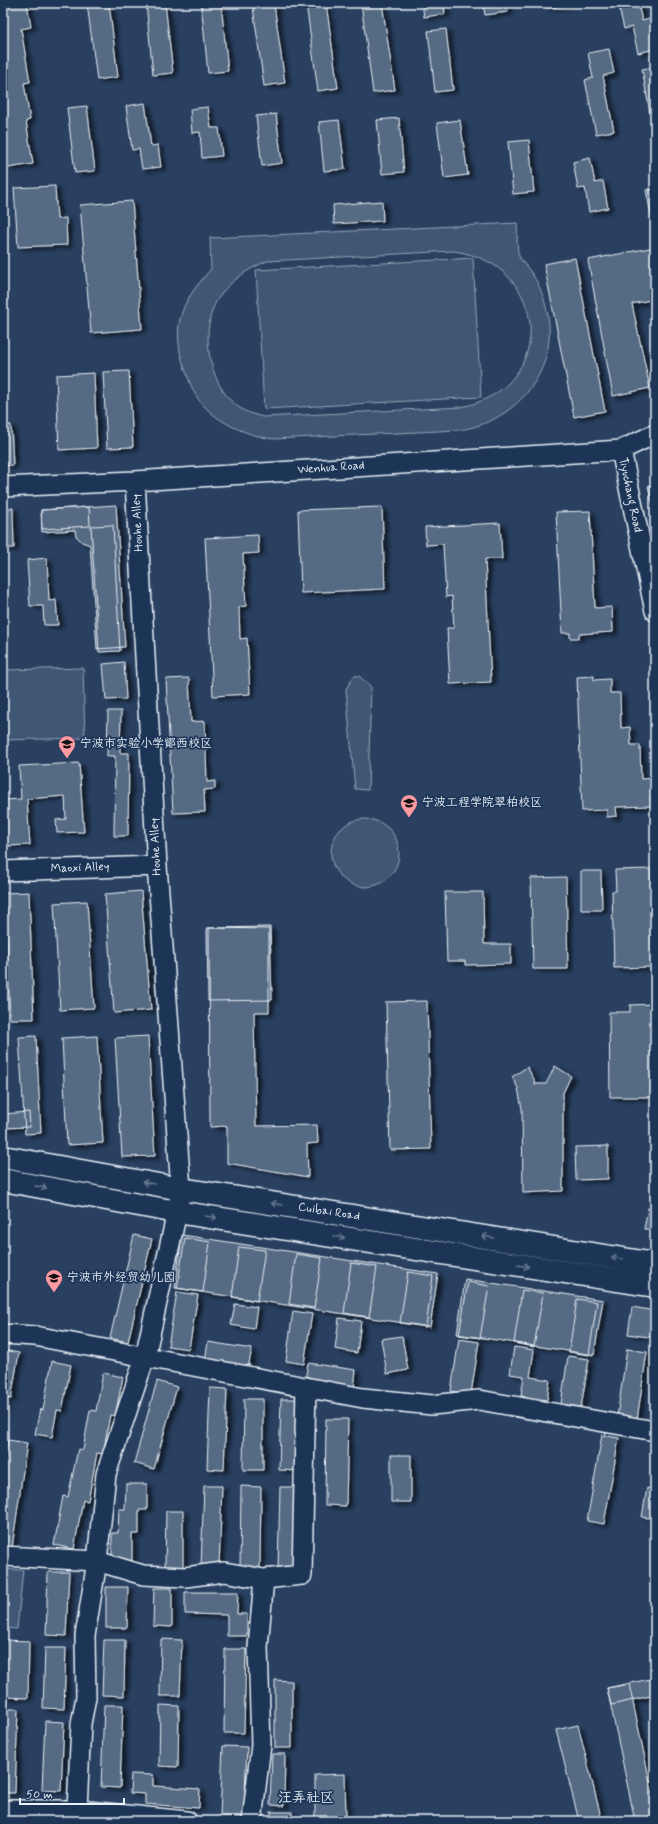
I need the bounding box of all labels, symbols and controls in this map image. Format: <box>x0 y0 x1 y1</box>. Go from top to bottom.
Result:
street label: Tiyuchang Road <box>613 456 646 534</box>
street label: Wenhua Road <box>297 458 365 478</box>
street label: Houhe Alley <box>129 494 147 552</box>
school or university icon: 宁波市实验小学鄮西校区 <box>57 734 77 759</box>
place label: 宁波市实验小学鄮西校区 <box>80 736 212 752</box>
school or university icon: 宁波工程学院翠柏校区 <box>399 793 419 818</box>
place label: 宁波工程学院翠柏校区 <box>422 795 542 811</box>
street label: Houhe Alley <box>147 818 165 876</box>
street label: Maoxi Alley <box>50 859 110 877</box>
one-way arrow <box>142 1179 155 1187</box>
one-way arrow <box>34 1183 47 1191</box>
street label: Cuibai Road <box>297 1199 361 1225</box>
one-way arrow <box>271 1200 284 1208</box>
one-way arrow <box>204 1213 217 1221</box>
one-way arrow <box>332 1233 345 1241</box>
one-way arrow <box>482 1233 495 1241</box>
one-way arrow <box>610 1254 623 1262</box>
one-way arrow <box>516 1262 529 1270</box>
school or university icon: 宁波市外经贸幼儿园 <box>44 1268 64 1293</box>
place label: 宁波市外经贸幼儿园 <box>67 1270 175 1286</box>
scale bar <box>20 1780 124 1806</box>
text: 50 m <box>26 1787 53 1803</box>
district label: 汪弄社区 <box>278 1789 334 1807</box>

